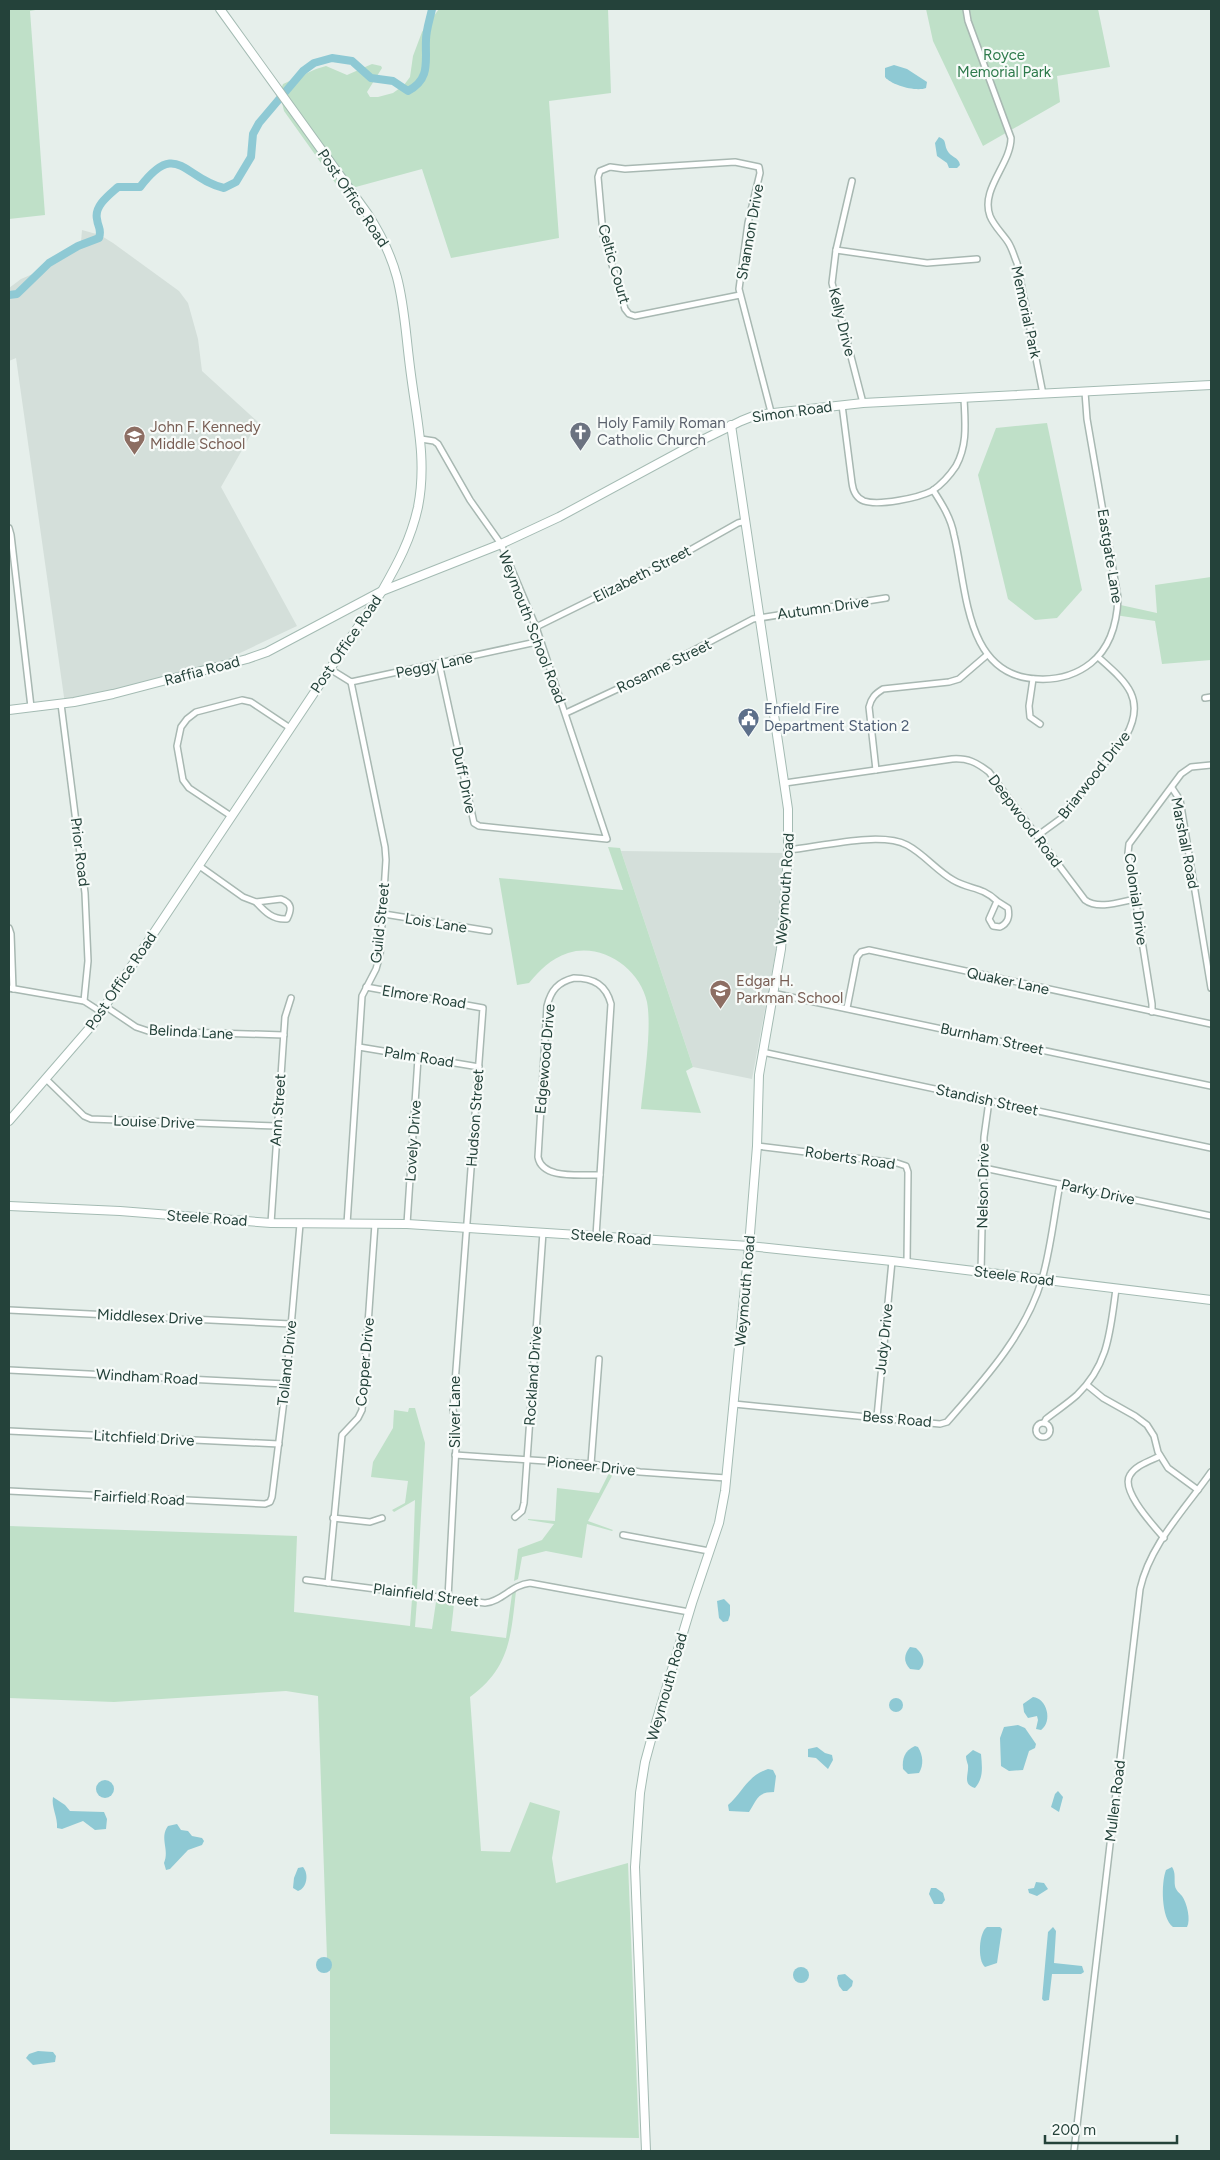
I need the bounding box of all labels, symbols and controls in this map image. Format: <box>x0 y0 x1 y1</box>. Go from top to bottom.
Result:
park label: Royce Memorial Park <box>957 46 1052 81</box>
street label: Post Office Road <box>314 146 392 250</box>
street label: Shannon Drive <box>733 182 767 282</box>
street label: Celtic Court <box>594 222 634 306</box>
street label: Memorial Park <box>1007 264 1045 361</box>
street label: Kelly Drive <box>825 286 859 358</box>
street label: Simon Road <box>751 397 833 427</box>
place label: Holy Family Roman Catholic Church <box>597 414 726 449</box>
place label: John F. Kennedy Middle School <box>150 418 261 453</box>
church icon: Holy Family Roman Catholic Church <box>569 420 593 451</box>
school or university icon: John F. Kennedy Middle School <box>122 424 146 455</box>
street label: Eastgate Lane <box>1094 508 1126 604</box>
street label: Elizabeth Street <box>590 541 694 606</box>
street label: Weymouth School Road <box>495 548 569 706</box>
street label: Post Office Road <box>307 592 385 696</box>
street label: Autumn Drive <box>776 593 870 623</box>
street label: Rosanne Street <box>614 635 715 697</box>
street label: Peggy Lane <box>394 648 474 682</box>
street label: Raffia Road <box>162 652 242 690</box>
place label: Enfield Fire Department Station 2 <box>764 700 909 735</box>
public building icon: Enfield Fire Department Station 2 <box>736 706 760 737</box>
street label: Briarwood Drive <box>1054 727 1134 823</box>
street label: Duff Drive <box>448 745 480 815</box>
street label: Deepwood Road <box>984 771 1066 871</box>
street label: Marshall Road <box>1167 796 1203 890</box>
street label: Prior Road <box>67 817 93 887</box>
street label: Weymouth Road <box>772 833 798 945</box>
street label: Colonial Drive <box>1121 852 1151 946</box>
street label: Guild Street <box>367 881 393 964</box>
street label: Lois Lane <box>404 909 468 937</box>
street label: Post Office Road <box>82 929 160 1033</box>
street label: Quaker Lane <box>965 963 1051 999</box>
place label: Edgar H. Parkman School <box>736 972 843 1007</box>
school or university icon: Edgar H. Parkman School <box>708 978 732 1009</box>
street label: Elmore Road <box>381 981 467 1013</box>
street label: Edgewood Drive <box>531 1003 559 1115</box>
street label: Burnham Street <box>939 1019 1046 1059</box>
street label: Belinda Lane <box>148 1021 234 1043</box>
street label: Palm Road <box>383 1043 455 1071</box>
street label: Hudson Street <box>463 1068 487 1168</box>
street label: Ann Street <box>266 1073 290 1147</box>
street label: Standish Street <box>934 1080 1040 1120</box>
street label: Lovely Drive <box>401 1100 425 1182</box>
street label: Louise Drive <box>113 1112 195 1132</box>
street label: Roberts Road <box>804 1143 896 1173</box>
street label: Nelson Drive <box>973 1143 993 1229</box>
street label: Parky Drive <box>1060 1175 1136 1209</box>
street label: Steele Road <box>166 1206 248 1230</box>
street label: Steele Road <box>570 1225 652 1249</box>
street label: Weymouth Road <box>731 1235 759 1347</box>
street label: Steele Road <box>973 1262 1055 1290</box>
street label: Judy Drive <box>871 1303 897 1375</box>
street label: Middlesex Drive <box>97 1305 203 1329</box>
street label: Copper Drive <box>352 1317 378 1407</box>
street label: Tolland Drive <box>274 1319 300 1407</box>
street label: Rockland Drive <box>521 1326 545 1426</box>
street label: Windham Road <box>96 1365 198 1389</box>
street label: Silver Lane <box>446 1376 464 1448</box>
street label: Bess Road <box>862 1407 932 1431</box>
street label: Litchfield Drive <box>93 1426 195 1450</box>
street label: Pioneer Drive <box>546 1452 636 1480</box>
street label: Fairfield Road <box>93 1487 185 1509</box>
street label: Plainfield Street <box>372 1580 480 1610</box>
street label: Weymouth Road <box>643 1631 691 1743</box>
street label: Mullen Road <box>1101 1759 1129 1843</box>
scale bar <box>1045 2112 1178 2144</box>
text: 200 m <box>1052 2121 1096 2139</box>

